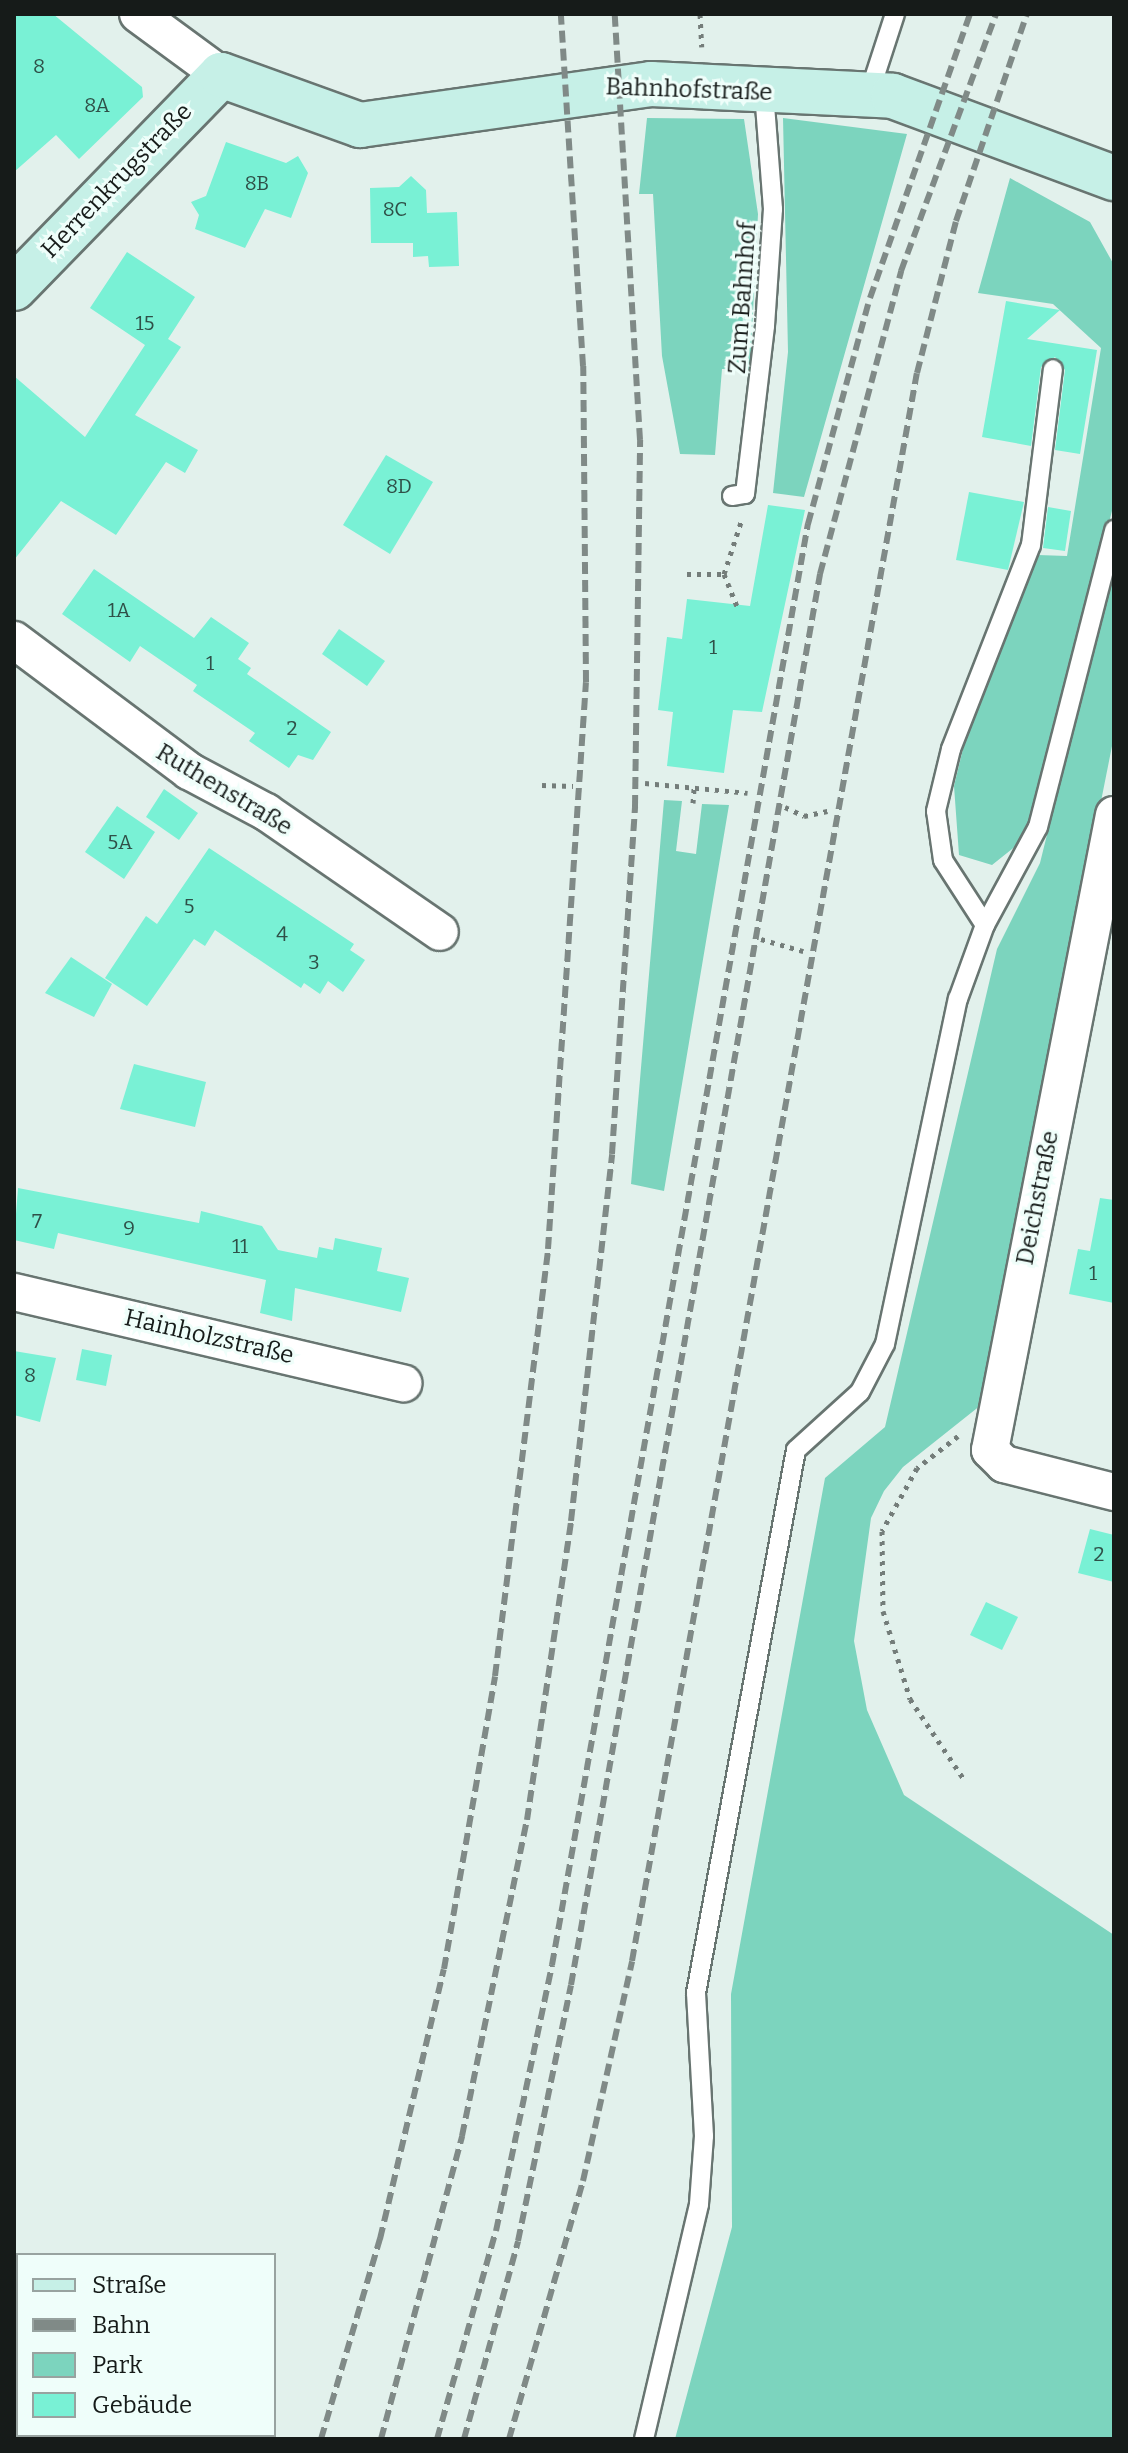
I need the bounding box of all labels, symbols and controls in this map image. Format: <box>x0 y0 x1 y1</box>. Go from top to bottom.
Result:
house number: 8 <box>33 54 45 78</box>
street label: Bahnhofstraße <box>605 73 773 107</box>
house number: 8A <box>84 93 110 117</box>
street label: Herrenkrugstraße <box>36 98 198 264</box>
house number: 8B <box>245 171 269 195</box>
house number: 8C <box>383 197 407 221</box>
street label: Zum Bahnhof <box>723 221 763 375</box>
house number: 15 <box>136 311 154 335</box>
house number: 8D <box>386 474 412 498</box>
house number: 1A <box>108 598 130 622</box>
house number: 1 <box>709 635 717 659</box>
house number: 1 <box>206 651 214 675</box>
house number: 2 <box>287 716 297 740</box>
street label: Ruthenstraße <box>151 738 297 842</box>
house number: 5A <box>108 830 132 854</box>
house number: 5 <box>184 894 194 918</box>
house number: 4 <box>276 922 288 946</box>
house number: 3 <box>308 950 320 974</box>
street label: Deichstraße <box>1011 1129 1065 1267</box>
house number: 7 <box>32 1209 42 1233</box>
house number: 9 <box>123 1216 135 1240</box>
house number: 11 <box>232 1234 248 1258</box>
house number: 1 <box>1089 1261 1097 1285</box>
street label: Hainholzstraße <box>122 1304 296 1370</box>
house number: 8 <box>24 1363 36 1387</box>
house number: 2 <box>1094 1542 1104 1566</box>
legend <box>16 2253 276 2437</box>
text: Straße <box>92 2271 166 2299</box>
text: Bahn <box>92 2311 150 2339</box>
text: Park <box>92 2351 143 2379</box>
text: Gebäude <box>92 2391 192 2419</box>

